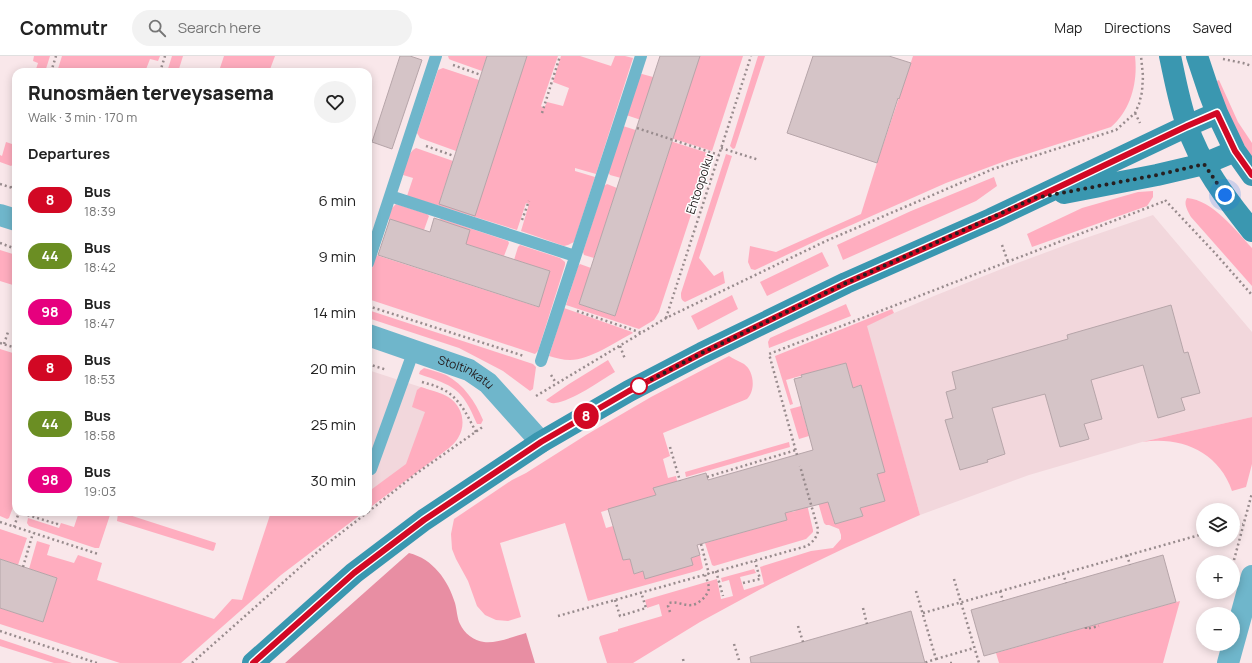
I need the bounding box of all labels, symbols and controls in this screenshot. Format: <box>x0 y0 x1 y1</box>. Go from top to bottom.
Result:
search box <box>132 10 412 46</box>
text: Commutr <box>20 15 108 41</box>
icon: search <box>146 17 168 39</box>
text: Search here <box>178 17 261 38</box>
text: Map <box>1054 18 1082 37</box>
text: Directions <box>1104 18 1171 37</box>
text: Saved <box>1193 18 1232 37</box>
text: Runosmäen terveysasema <box>28 80 274 106</box>
button: heart <box>314 81 356 123</box>
text: Walk · 3 min · 170 m <box>28 108 137 126</box>
text: Departures <box>28 143 110 164</box>
street label: Ehtoopolku <box>682 151 717 216</box>
text: Bus <box>84 181 111 202</box>
your location <box>1215 185 1235 205</box>
text: 8 <box>46 190 54 209</box>
text: 6 min <box>319 190 356 211</box>
text: 18:39 <box>84 202 116 220</box>
text: Bus <box>84 237 111 258</box>
text: 44 <box>42 246 58 265</box>
text: 9 min <box>319 246 356 267</box>
text: 18:42 <box>84 258 116 276</box>
text: Bus <box>84 293 111 314</box>
text: 98 <box>41 302 59 321</box>
text: 14 min <box>313 302 356 323</box>
text: 18:47 <box>84 314 115 332</box>
text: Bus <box>84 349 111 370</box>
street label: Stoltinkatu <box>436 351 499 393</box>
text: 8 <box>46 358 54 377</box>
text: 20 min <box>310 358 356 379</box>
text: 18:53 <box>84 370 115 388</box>
unlabelled marker <box>630 377 648 395</box>
line badge: 8 <box>573 403 599 429</box>
text: Bus <box>84 405 111 426</box>
text: 8 <box>582 406 590 425</box>
text: 44 <box>42 414 58 433</box>
text: 25 min <box>311 414 356 435</box>
text: 18:58 <box>84 426 116 444</box>
text: Bus <box>84 461 111 482</box>
text: 98 <box>41 470 59 489</box>
text: 30 min <box>310 470 356 491</box>
text: 19:03 <box>84 482 116 500</box>
map controls <box>1196 503 1240 651</box>
button: layers <box>1196 503 1240 547</box>
button: + <box>1196 555 1240 599</box>
button: − <box>1196 607 1240 651</box>

